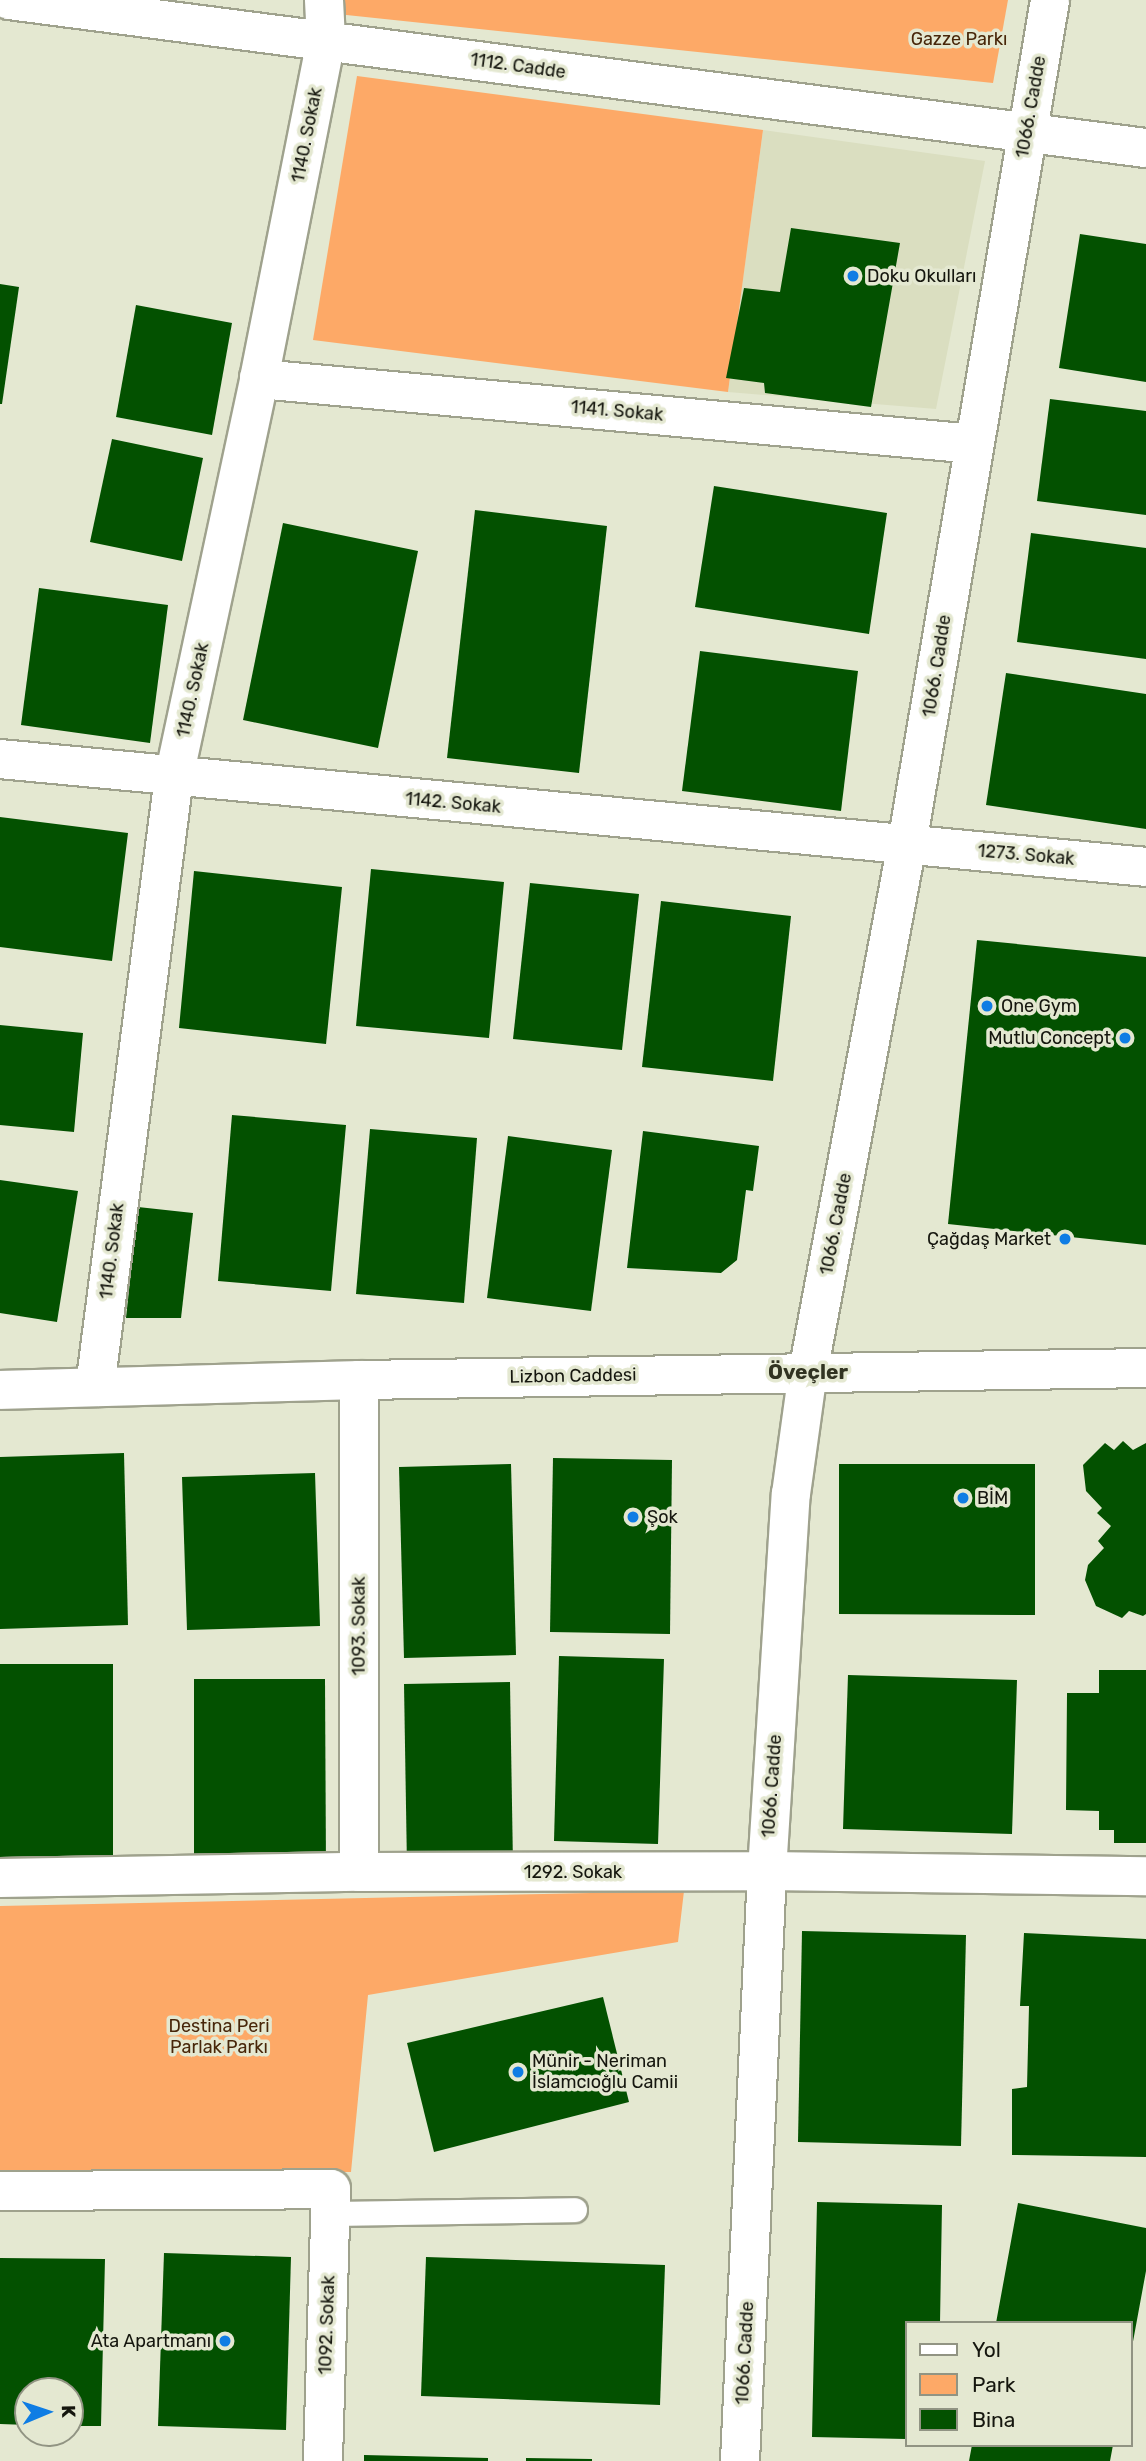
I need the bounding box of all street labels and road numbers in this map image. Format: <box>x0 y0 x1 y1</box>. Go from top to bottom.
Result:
street label: 1112. Cadde <box>469 49 567 83</box>
street label: 1066. Cadde <box>1011 54 1051 160</box>
street label: 1140. Sokak <box>287 86 327 184</box>
street label: 1141. Sokak <box>570 396 664 426</box>
street label: 1066. Cadde <box>918 613 956 719</box>
street label: 1140. Sokak <box>172 641 214 739</box>
street label: 1142. Sokak <box>404 788 502 818</box>
street label: 1273. Sokak <box>977 840 1075 870</box>
street label: 1066. Cadde <box>816 1171 856 1277</box>
street label: 1140. Sokak <box>95 1202 129 1300</box>
street label: Lizbon Caddesi <box>509 1364 637 1388</box>
street label: 1093. Sokak <box>348 1576 370 1676</box>
street label: 1066. Cadde <box>758 1734 786 1838</box>
street label: 1292. Sokak <box>524 1861 622 1883</box>
street label: 1092. Sokak <box>314 2275 340 2375</box>
street label: 1066. Cadde <box>732 2301 758 2405</box>

